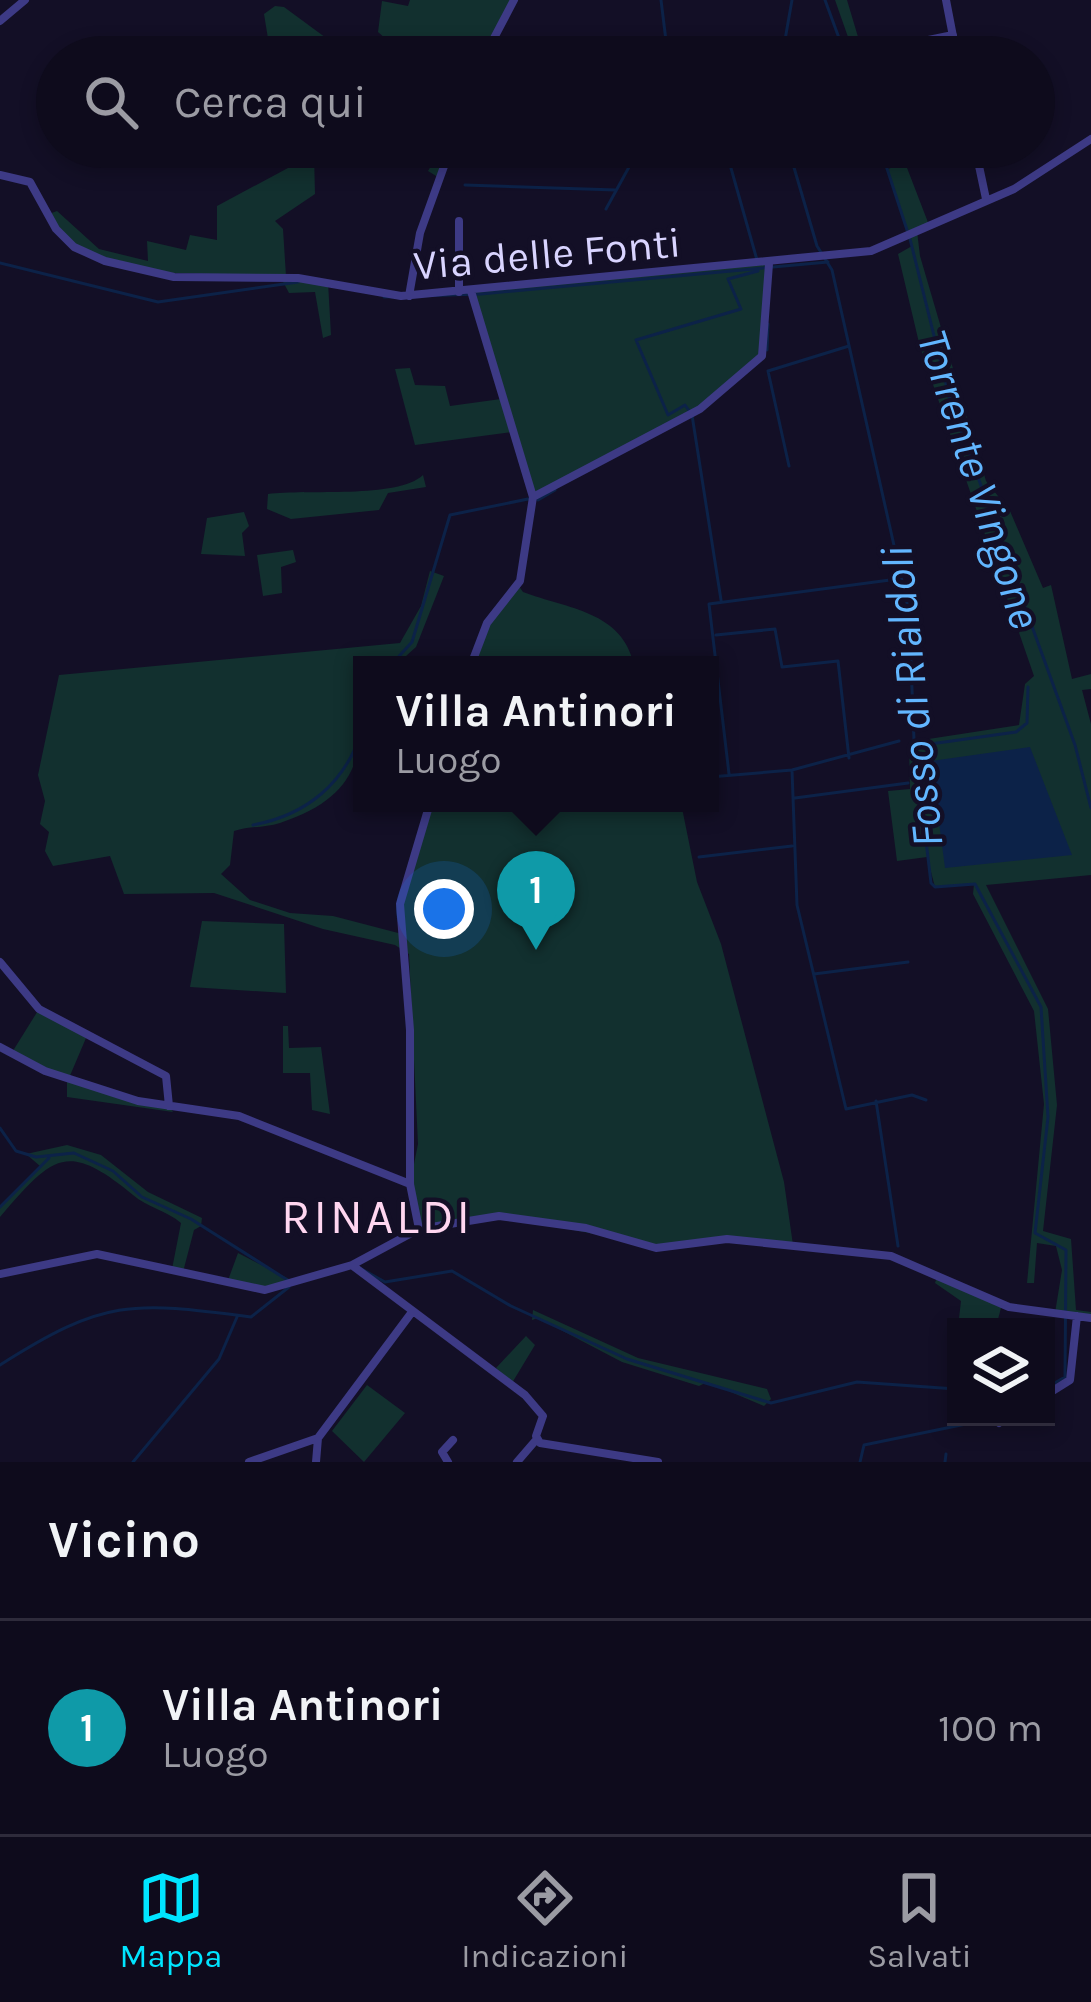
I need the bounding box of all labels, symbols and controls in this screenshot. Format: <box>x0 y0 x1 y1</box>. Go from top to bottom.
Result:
search box <box>36 36 1055 168</box>
icon: search <box>78 69 144 135</box>
text: Cerca qui <box>174 76 367 128</box>
street label: Via delle Fonti <box>411 217 683 291</box>
water label: Torrente Vingone <box>905 324 1052 635</box>
water label: Fosso di Rialdoli <box>870 544 954 850</box>
popup <box>353 656 719 812</box>
text: Villa Antinori <box>395 685 677 737</box>
text: Luogo <box>395 737 502 783</box>
pin: 1 <box>497 851 575 950</box>
your location <box>414 879 474 939</box>
district label: RINALDI <box>281 1189 473 1245</box>
map controls <box>947 1318 1055 1426</box>
button: layers <box>947 1318 1055 1426</box>
text: Vicino <box>48 1510 200 1570</box>
text: Villa Antinori <box>162 1679 444 1731</box>
text: 1 <box>80 1705 94 1751</box>
text: 100 m <box>938 1705 1043 1751</box>
text: Luogo <box>162 1731 269 1777</box>
tab: Mappa <box>119 1865 222 1975</box>
tab: Indicazioni <box>461 1865 628 1975</box>
tab: Salvati <box>867 1865 972 1975</box>

